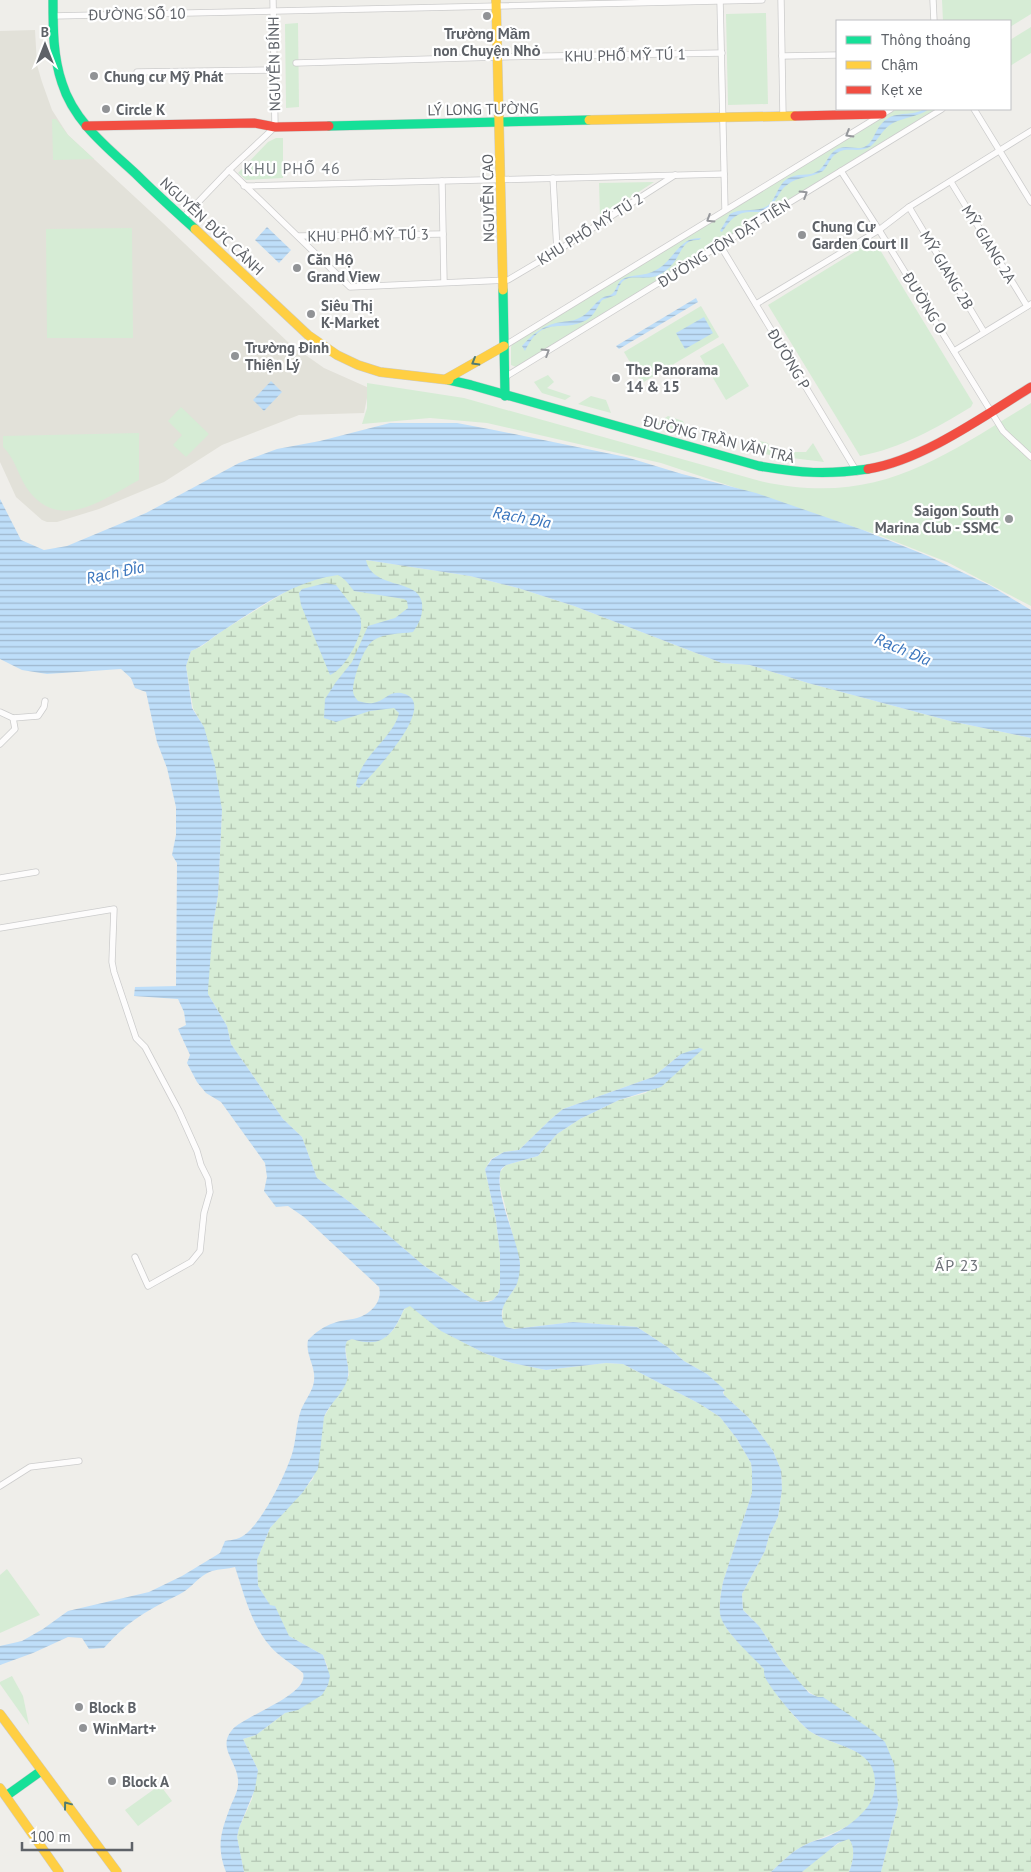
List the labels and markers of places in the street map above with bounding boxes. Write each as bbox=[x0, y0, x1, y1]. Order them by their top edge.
marker: Trường Mầm non Chuyện Nhỏ bbox=[481, 10, 493, 22]
place label: Trường Mầm non Chuyện Nhỏ bbox=[433, 24, 541, 60]
place label: Chung cư Mỹ Phát bbox=[104, 67, 224, 86]
marker: Chung cư Mỹ Phát bbox=[88, 70, 100, 82]
place label: Circle K bbox=[116, 100, 166, 119]
marker: Circle K bbox=[100, 103, 112, 115]
place label: Chung Cư Garden Court II bbox=[812, 217, 909, 253]
marker: Chung Cư Garden Court II bbox=[796, 229, 808, 241]
place label: Căn Hộ Grand View bbox=[307, 250, 380, 286]
marker: Căn Hộ Grand View bbox=[291, 262, 303, 274]
place label: Siêu Thị K-Market bbox=[321, 296, 380, 332]
marker: Siêu Thị K-Market bbox=[305, 308, 317, 320]
place label: Trường Đinh Thiện Lý bbox=[245, 338, 329, 374]
marker: Trường Đinh Thiện Lý bbox=[229, 350, 241, 362]
place label: The Panorama 14 & 15 bbox=[626, 360, 718, 396]
marker: The Panorama 14 & 15 bbox=[610, 372, 622, 384]
place label: Saigon South Marina Club - SSMC bbox=[875, 501, 1000, 537]
marker: Saigon South Marina Club - SSMC bbox=[1003, 513, 1015, 525]
place label: Block B bbox=[89, 1698, 137, 1717]
marker: Block B bbox=[73, 1701, 85, 1713]
place label: WinMart+ bbox=[93, 1719, 157, 1738]
marker: WinMart+ bbox=[77, 1722, 89, 1734]
place label: Block A bbox=[122, 1772, 170, 1791]
marker: Block A bbox=[106, 1775, 118, 1787]

